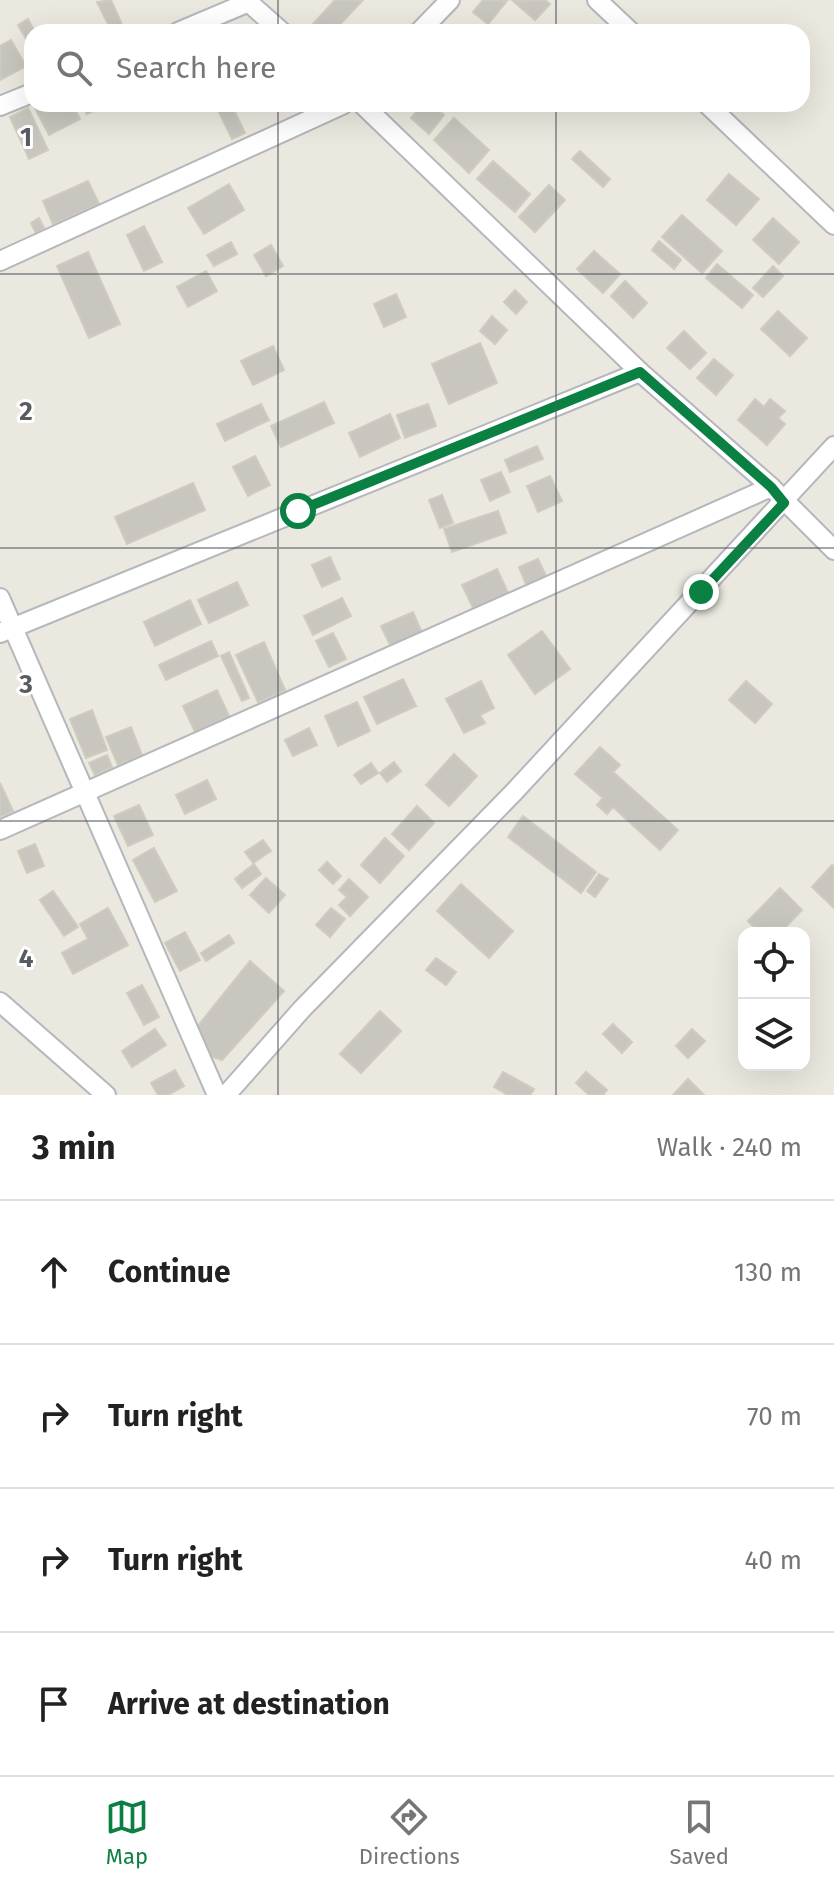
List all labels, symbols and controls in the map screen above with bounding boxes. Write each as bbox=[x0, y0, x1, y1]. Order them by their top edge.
search box bbox=[24, 24, 810, 112]
icon: search bbox=[52, 46, 96, 90]
text: Search here bbox=[116, 50, 276, 86]
text: 1 bbox=[20, 122, 32, 153]
text: 2 bbox=[19, 396, 33, 427]
route start bbox=[280, 493, 316, 529]
route end bbox=[683, 574, 719, 610]
text: 3 bbox=[18, 669, 33, 700]
map controls bbox=[738, 927, 810, 1071]
button: locate bbox=[738, 927, 810, 999]
text: 4 bbox=[19, 943, 34, 974]
button: layers bbox=[738, 999, 810, 1071]
text: 3 min bbox=[32, 1127, 116, 1168]
text: Walk · 240 m bbox=[657, 1132, 802, 1163]
icon: ahead bbox=[32, 1250, 76, 1294]
text: Continue bbox=[108, 1254, 231, 1290]
text: 130 m bbox=[734, 1257, 802, 1288]
icon: right bbox=[32, 1394, 76, 1438]
text: Turn right bbox=[108, 1398, 243, 1434]
text: 70 m bbox=[747, 1401, 802, 1432]
icon: right bbox=[32, 1538, 76, 1582]
text: Turn right bbox=[108, 1542, 243, 1578]
text: 40 m bbox=[744, 1545, 802, 1576]
icon: arrive bbox=[32, 1682, 76, 1726]
text: Arrive at destination bbox=[108, 1686, 390, 1722]
tab: Map bbox=[105, 1795, 149, 1870]
tab: Directions bbox=[359, 1795, 460, 1870]
tab: Saved bbox=[670, 1795, 729, 1870]

